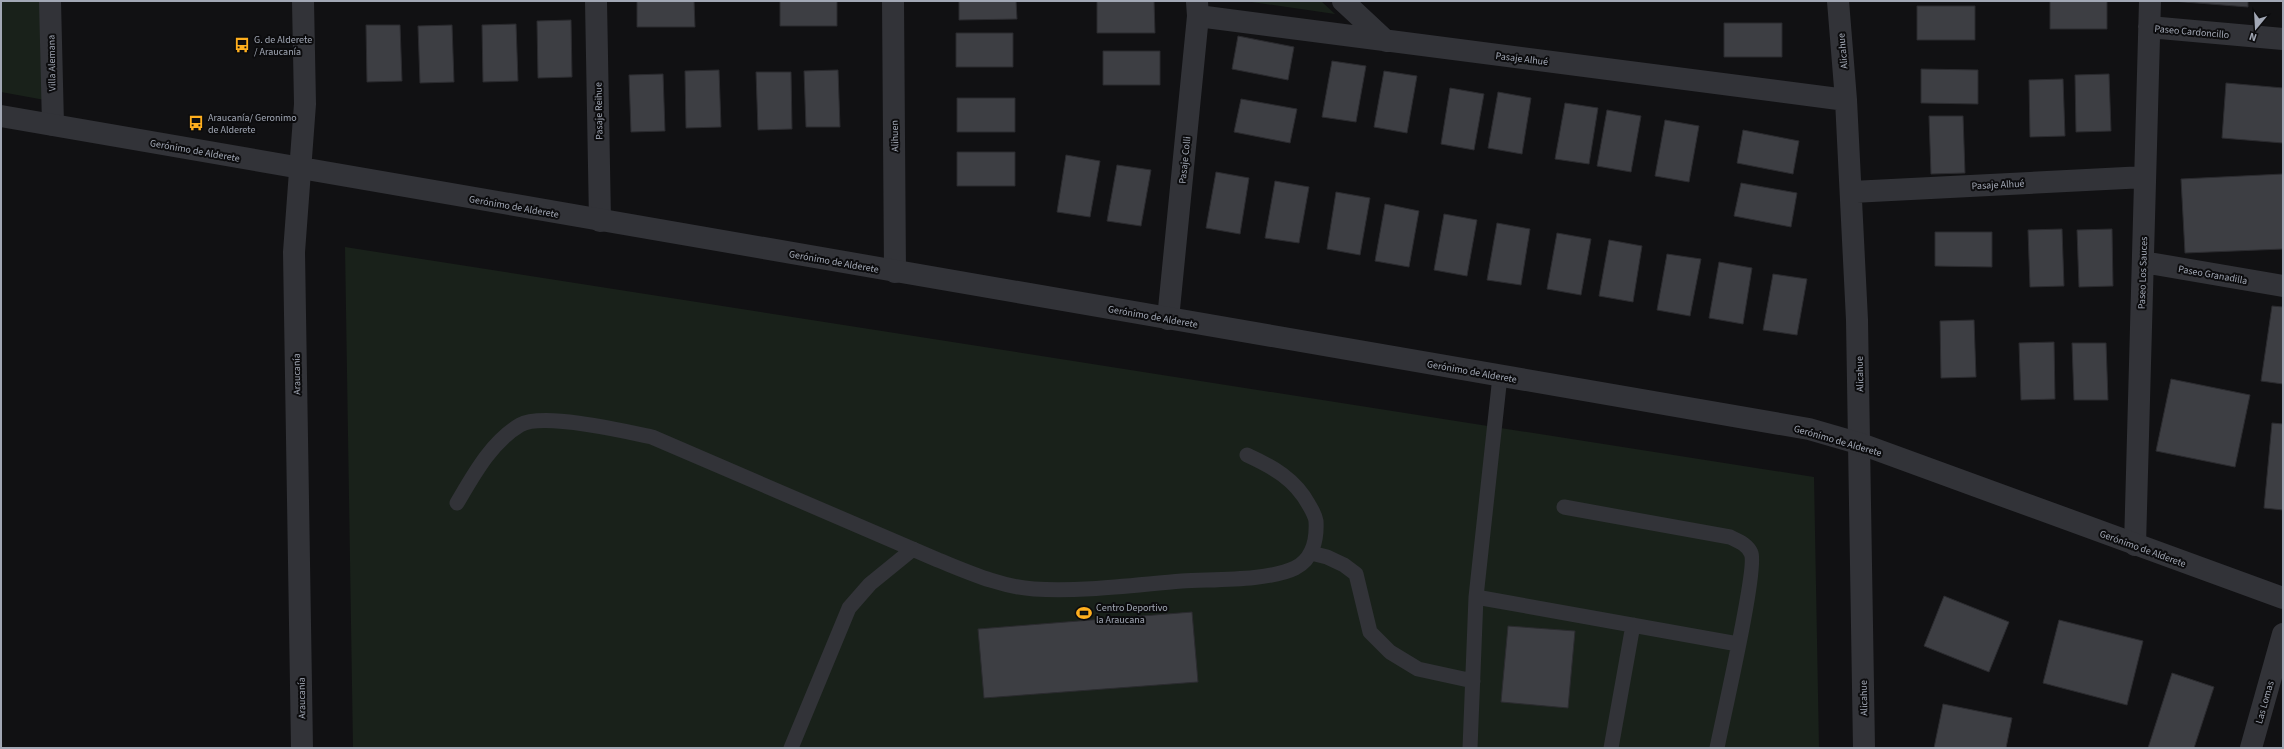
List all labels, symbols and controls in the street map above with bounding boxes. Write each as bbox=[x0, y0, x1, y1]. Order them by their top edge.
north arrow bbox=[2236, 8, 2276, 48]
street label: Paseo Cardoncillo bbox=[2154, 22, 2230, 42]
text: N bbox=[2247, 29, 2259, 45]
street label: Alicahue bbox=[1834, 32, 1852, 69]
place label: G. de Alderete / Araucanía bbox=[254, 33, 312, 59]
street label: Villa Alemana bbox=[45, 35, 59, 91]
bus stop icon: G. de Alderete / Araucanía bbox=[233, 36, 251, 54]
street label: Pasaje Alhué bbox=[1495, 49, 1549, 69]
street label: Pasaje Reihue bbox=[591, 82, 607, 140]
place label: Araucanía/ Geronimo de Alderete bbox=[208, 111, 297, 137]
bus stop icon: Araucanía/ Geronimo de Alderete bbox=[187, 114, 205, 132]
street label: Alihuen bbox=[888, 120, 902, 152]
street label: Gerónimo de Alderete bbox=[149, 136, 241, 166]
street label: Pasaje Colli bbox=[1176, 136, 1194, 185]
street label: Pasaje Alhué bbox=[1971, 177, 2025, 193]
street label: Gerónimo de Alderete bbox=[468, 192, 560, 222]
street label: Paseo Los Sauces bbox=[2135, 237, 2151, 310]
street label: Gerónimo de Alderete bbox=[788, 247, 880, 277]
street label: Paseo Granadilla bbox=[2177, 262, 2248, 288]
street label: Gerónimo de Alderete bbox=[1107, 302, 1199, 332]
street label: Araucanía bbox=[290, 353, 304, 395]
street label: Alicahue bbox=[1853, 356, 1867, 392]
street label: Gerónimo de Alderete bbox=[1426, 357, 1518, 387]
street label: Gerónimo de Alderete bbox=[1792, 422, 1883, 460]
street label: Gerónimo de Alderete bbox=[2098, 527, 2188, 571]
place label: Centro Deportivo la Araucana bbox=[1096, 601, 1168, 627]
sports icon: Centro Deportivo la Araucana bbox=[1075, 604, 1093, 622]
street label: Araucanía bbox=[295, 677, 309, 719]
street label: Las Lomas bbox=[2252, 679, 2278, 725]
street label: Alicahue bbox=[1857, 680, 1871, 716]

